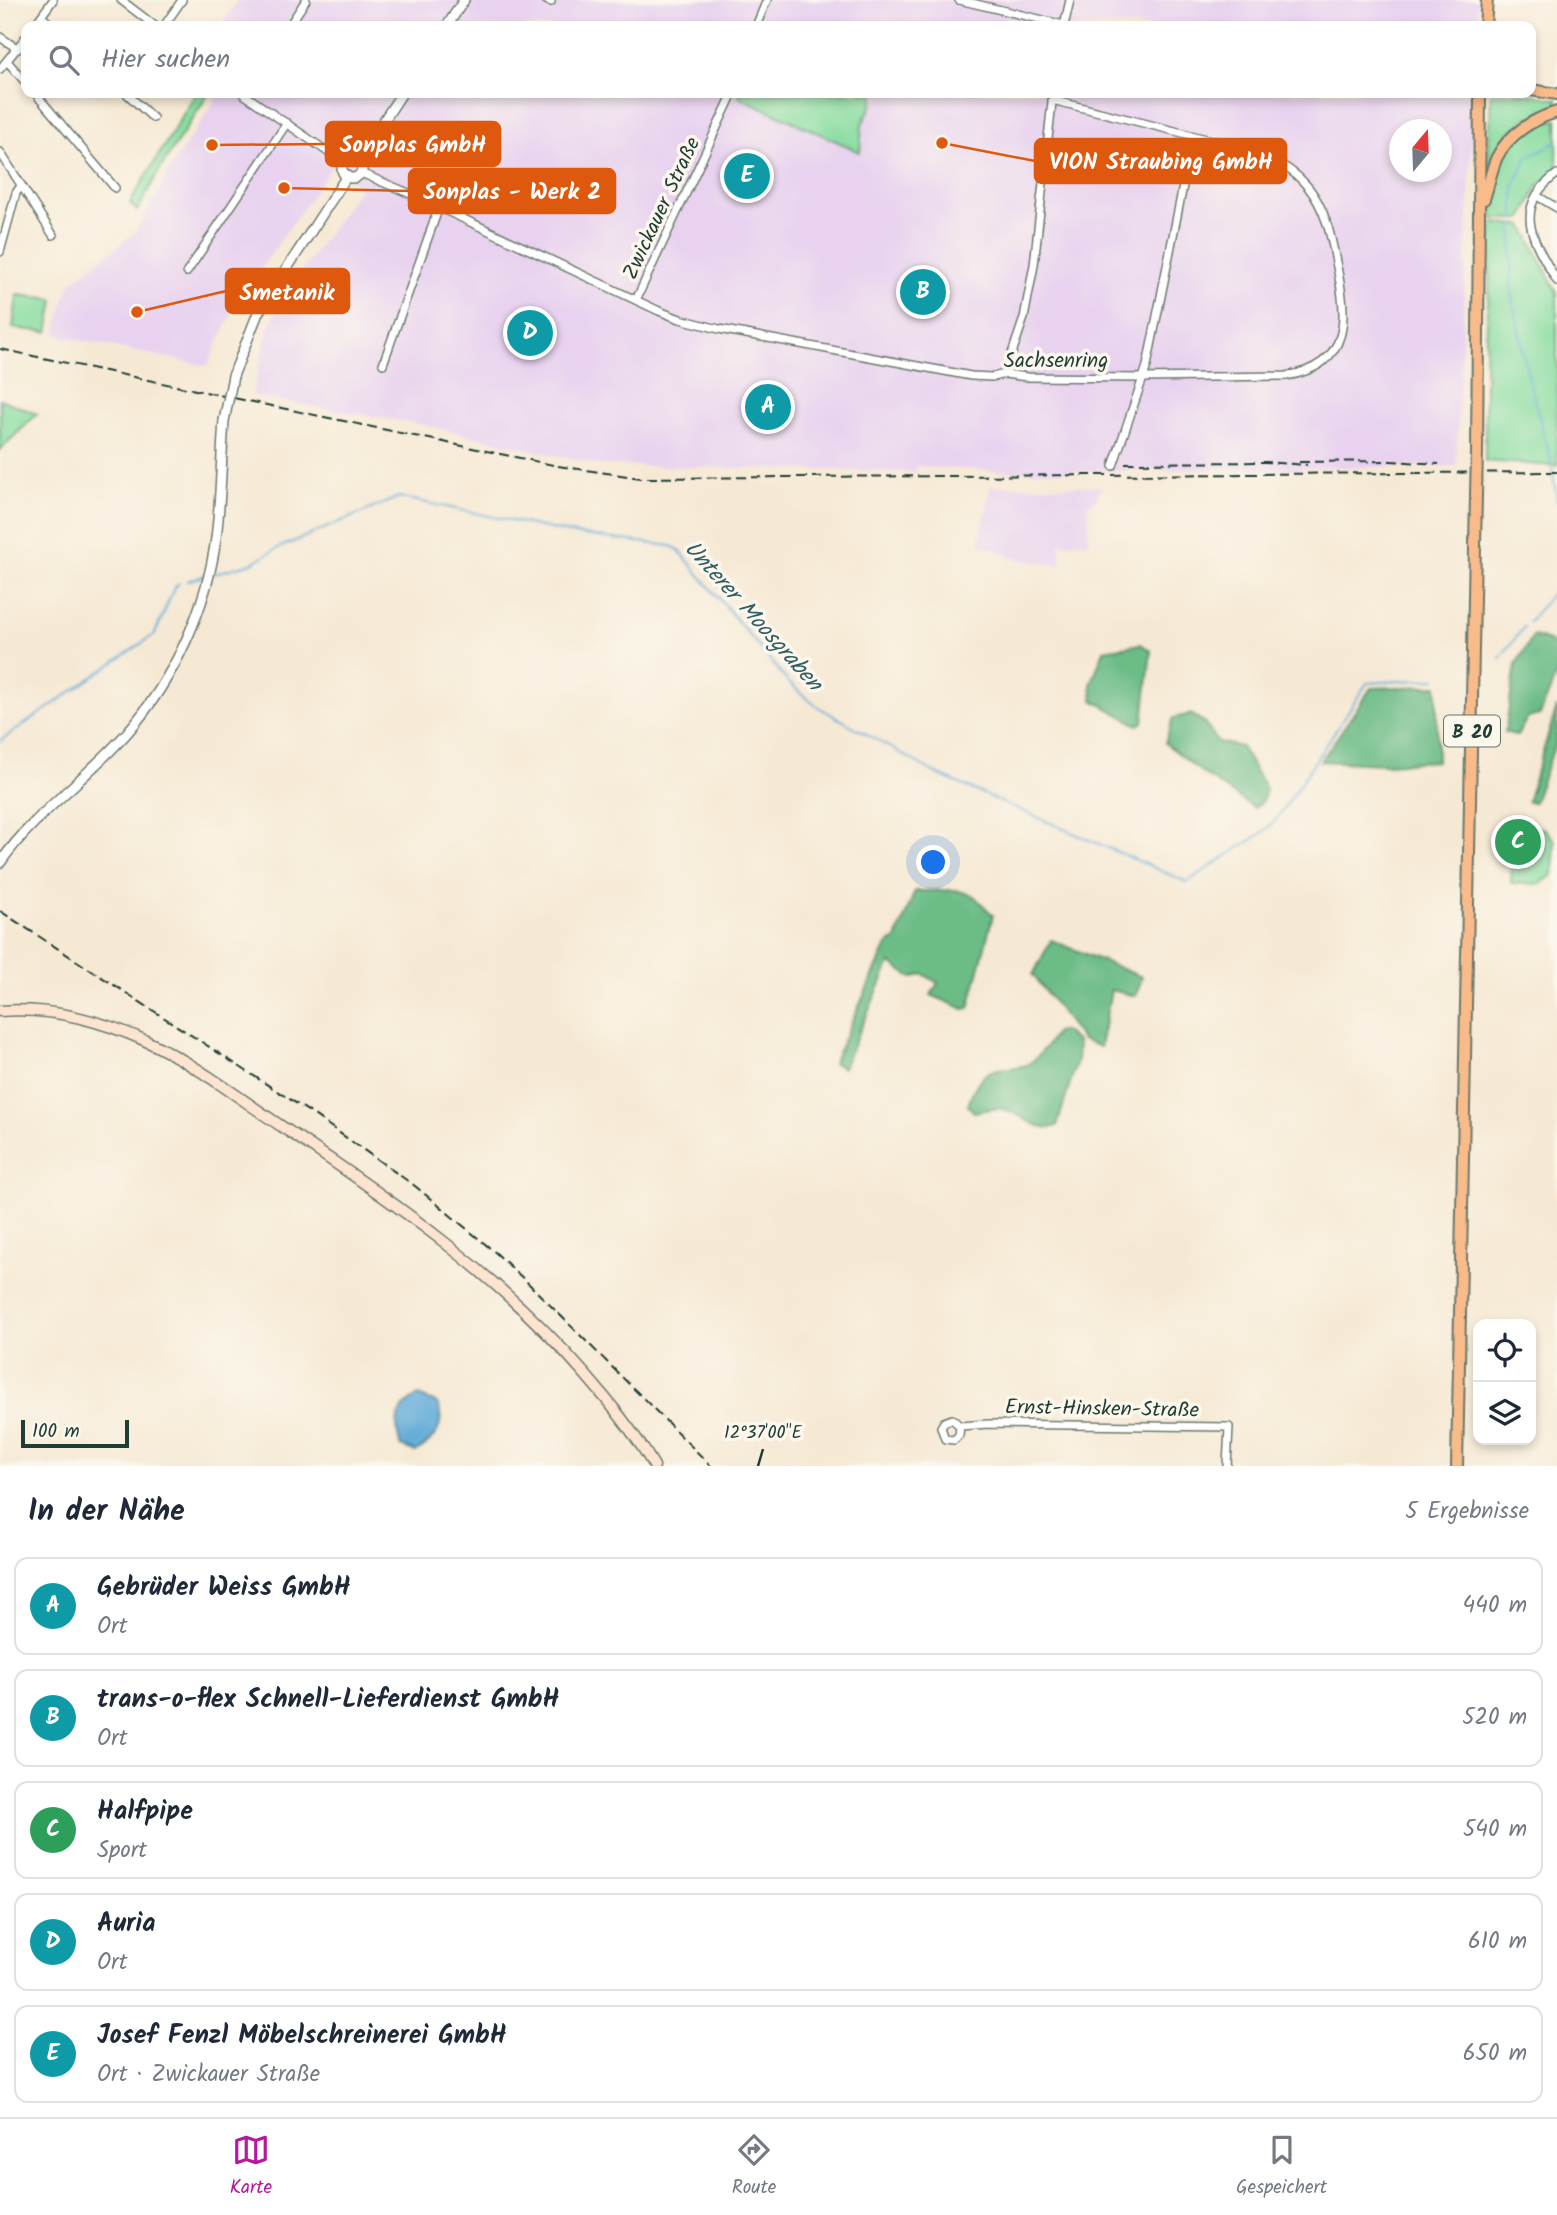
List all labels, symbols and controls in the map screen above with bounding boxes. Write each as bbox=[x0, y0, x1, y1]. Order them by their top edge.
search box bbox=[21, 21, 1536, 98]
text: Hier suchen bbox=[101, 39, 230, 81]
icon: search bbox=[45, 41, 83, 79]
north arrow bbox=[1389, 119, 1452, 182]
callout: Sonplas GmbH bbox=[326, 122, 500, 166]
text: Sonplas GmbH bbox=[340, 128, 486, 164]
street label: Zwickauer Straße bbox=[615, 131, 710, 285]
callout: VION Straubing GmbH bbox=[1035, 139, 1286, 183]
text: VION Straubing GmbH bbox=[1049, 145, 1273, 181]
pin: E bbox=[724, 150, 770, 202]
callout: Sonplas - Werk 2 bbox=[409, 169, 615, 213]
text: Sonplas - Werk 2 bbox=[423, 175, 601, 211]
pin: B bbox=[900, 266, 946, 318]
callout: Smetanik bbox=[226, 269, 349, 313]
text: Smetanik bbox=[240, 276, 335, 312]
pin: D bbox=[507, 307, 553, 359]
street label: Sachsenring bbox=[1004, 345, 1108, 378]
pin: A bbox=[745, 381, 791, 433]
water label: Unterer Moosgraben bbox=[675, 533, 832, 701]
road number: B 20 bbox=[1444, 716, 1500, 746]
pin: C bbox=[1495, 816, 1541, 868]
your location bbox=[916, 845, 950, 879]
map controls bbox=[1473, 1319, 1536, 1445]
button: locate bbox=[1473, 1319, 1536, 1382]
button: layers bbox=[1473, 1382, 1536, 1445]
street label: Ernst-Hinsken-Straße bbox=[1005, 1391, 1200, 1428]
scale bar bbox=[21, 1417, 130, 1449]
text: 100 m bbox=[32, 1417, 80, 1447]
text: 12°37'00"E bbox=[724, 1419, 802, 1448]
text: In der Nähe bbox=[28, 1488, 185, 1536]
text: 5 Ergebnisse bbox=[1405, 1494, 1529, 1530]
text: Gebrüder Weiss GmbH bbox=[97, 1567, 351, 1609]
text: A bbox=[46, 1588, 60, 1624]
text: 440 m bbox=[1463, 1588, 1527, 1624]
text: Ort bbox=[97, 1609, 128, 1645]
text: trans-o-flex Schnell-Lieferdienst GmbH bbox=[97, 1679, 560, 1721]
text: B bbox=[46, 1700, 60, 1736]
text: 520 m bbox=[1462, 1700, 1527, 1736]
text: Ort bbox=[97, 1721, 128, 1757]
text: Halfpipe bbox=[97, 1791, 193, 1833]
text: C bbox=[46, 1812, 60, 1848]
text: 540 m bbox=[1463, 1812, 1527, 1848]
text: Sport bbox=[97, 1833, 147, 1869]
text: Auria bbox=[97, 1903, 155, 1945]
text: D bbox=[45, 1924, 61, 1960]
text: 610 m bbox=[1468, 1924, 1527, 1960]
text: Ort bbox=[97, 1945, 128, 1981]
text: Josef Fenzl Möbelschreinerei GmbH bbox=[97, 2015, 507, 2057]
text: E bbox=[47, 2036, 59, 2072]
text: 650 m bbox=[1463, 2036, 1527, 2072]
text: Ort · Zwickauer Straße bbox=[97, 2057, 320, 2093]
tab: Karte bbox=[230, 2131, 272, 2203]
tab: Route bbox=[732, 2131, 776, 2203]
tab: Gespeichert bbox=[1236, 2131, 1327, 2203]

